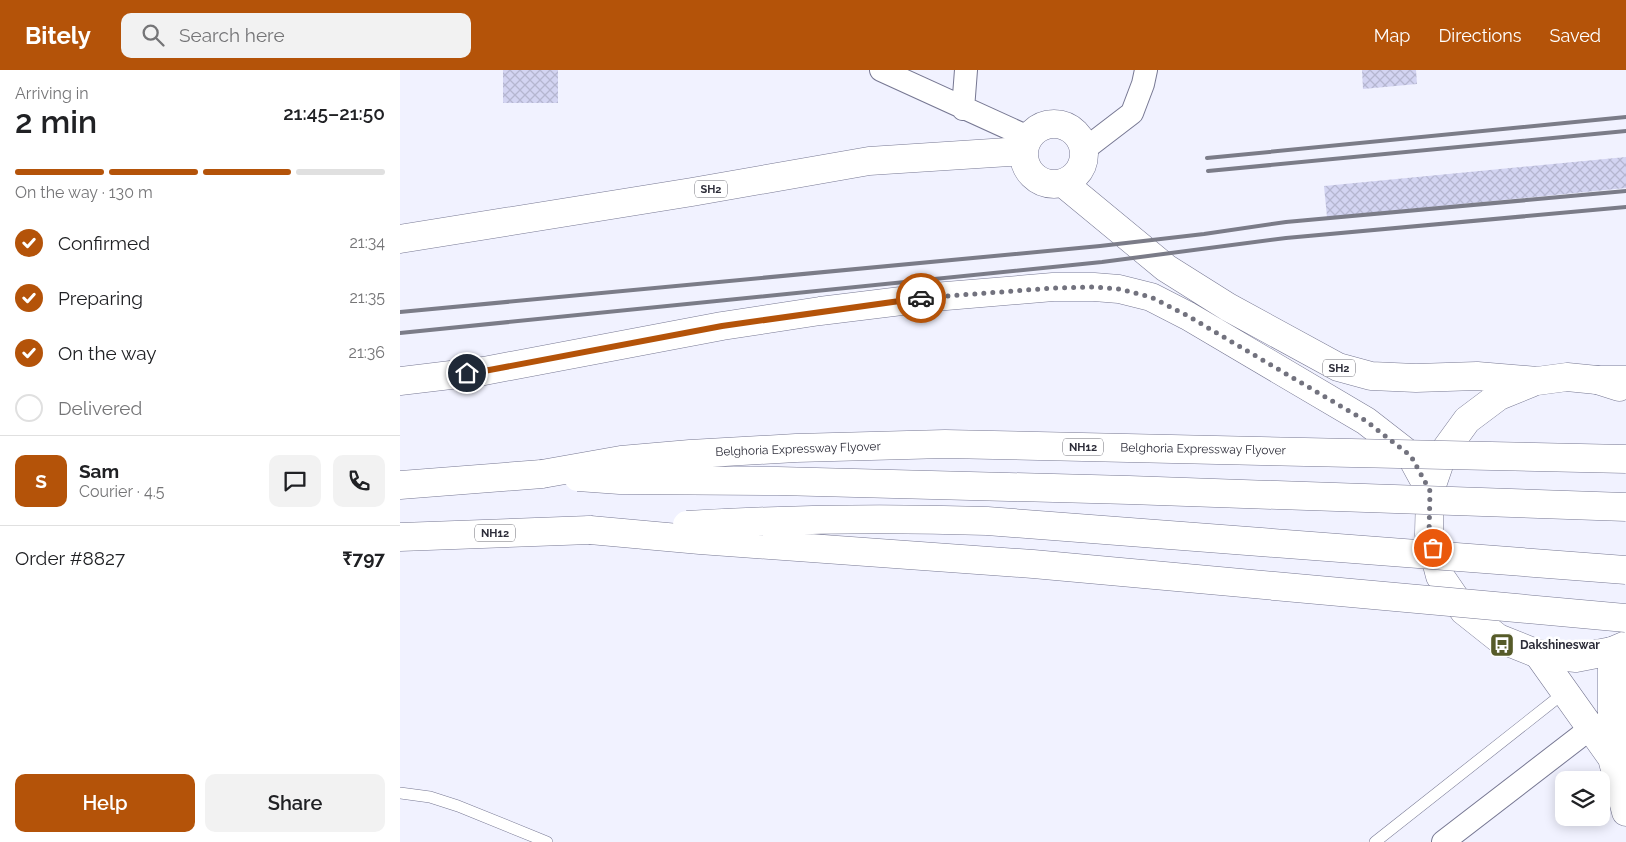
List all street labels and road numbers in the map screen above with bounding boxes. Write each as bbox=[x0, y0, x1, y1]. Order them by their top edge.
road number: SH2 bbox=[695, 180, 727, 198]
road number: SH2 bbox=[1323, 360, 1355, 376]
road number: NH12 bbox=[1063, 438, 1103, 456]
street label: Belghoria Expressway Flyover bbox=[715, 439, 882, 459]
street label: Belghoria Expressway Flyover bbox=[1120, 441, 1287, 457]
road number: NH12 bbox=[475, 524, 515, 542]

